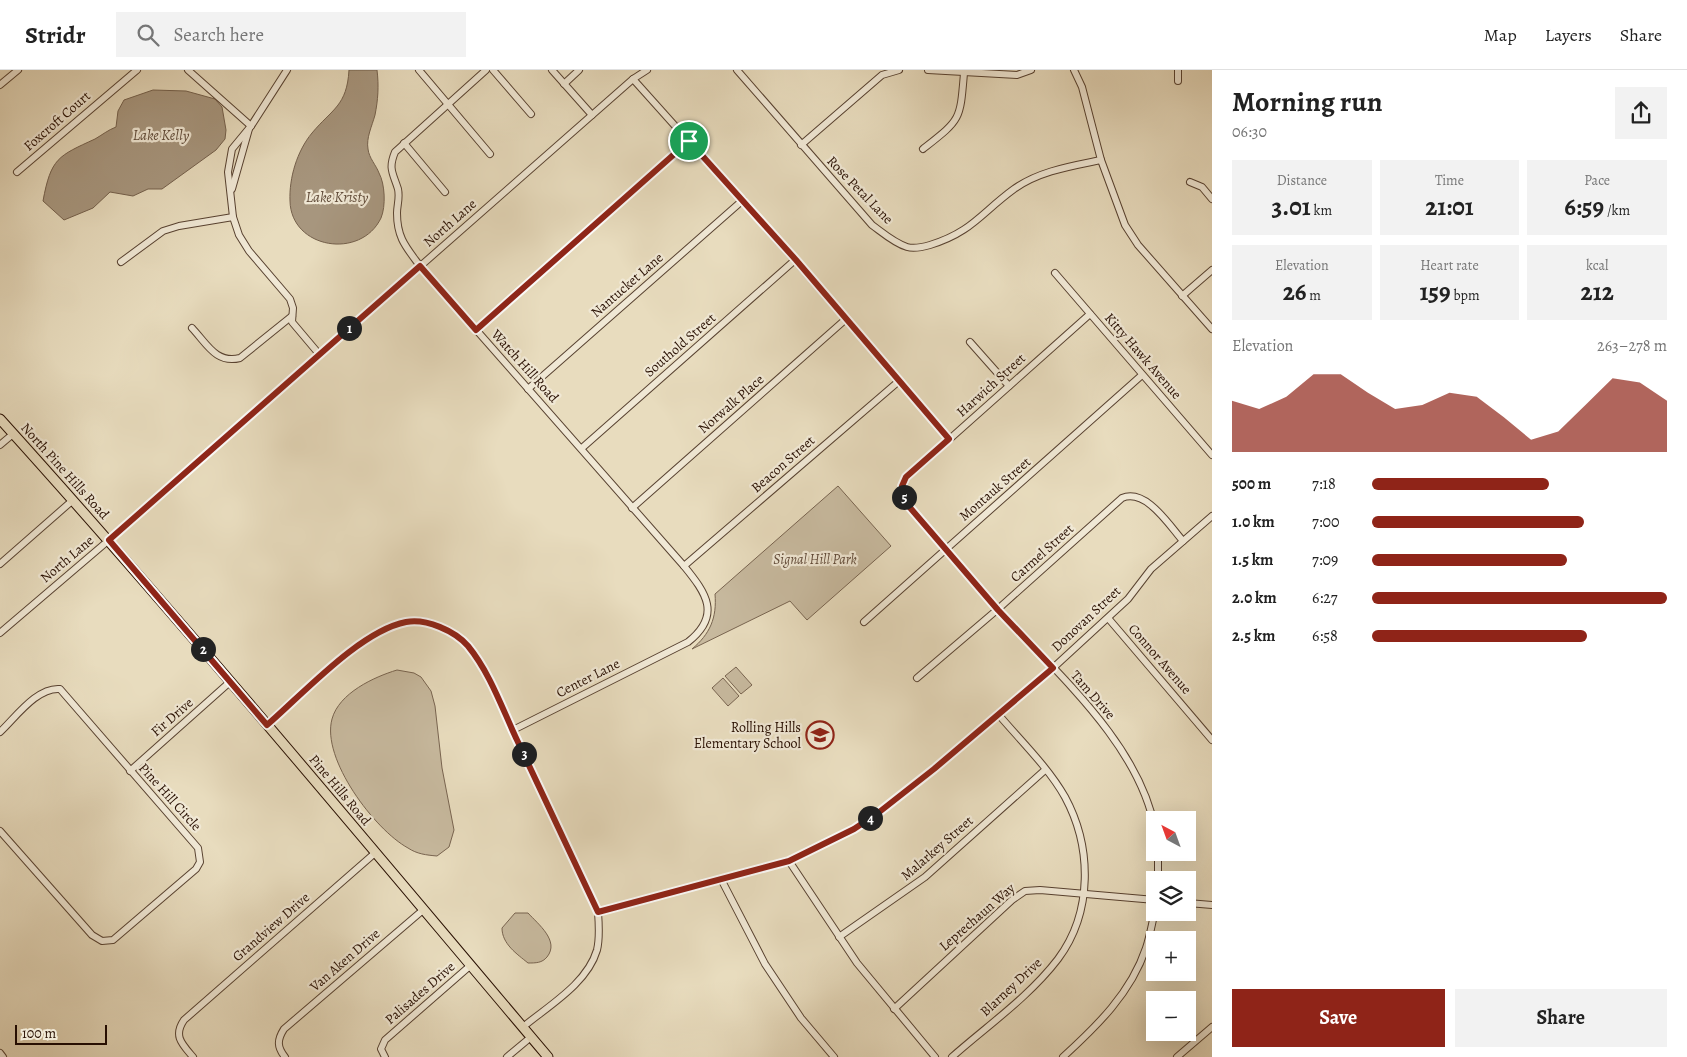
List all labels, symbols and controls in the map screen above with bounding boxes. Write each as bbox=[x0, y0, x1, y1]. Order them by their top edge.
search box bbox=[116, 12, 466, 57]
text: Stridr bbox=[25, 19, 86, 51]
icon: search bbox=[134, 21, 162, 49]
text: Search here bbox=[174, 22, 264, 48]
text: Map bbox=[1484, 23, 1517, 47]
text: Layers bbox=[1545, 23, 1592, 47]
text: Share bbox=[1620, 23, 1662, 47]
text: Morning run bbox=[1232, 83, 1382, 121]
street label: Foxcroft Court bbox=[20, 86, 95, 155]
button: share bbox=[1615, 87, 1667, 139]
pin bbox=[668, 120, 710, 162]
text: 06:30 bbox=[1232, 121, 1267, 143]
water label: Lake Kelly bbox=[133, 125, 190, 145]
icon: arrive bbox=[675, 127, 703, 155]
street label: Rose Petal Lane bbox=[823, 152, 897, 228]
text: Distance bbox=[1277, 171, 1327, 190]
text: Time bbox=[1435, 171, 1464, 190]
text: Pace bbox=[1584, 171, 1610, 190]
water label: Lake Kristy bbox=[306, 187, 369, 207]
text: 3.01 bbox=[1272, 190, 1311, 224]
text: 21:01 bbox=[1425, 190, 1474, 224]
text: 6:59 bbox=[1564, 190, 1604, 224]
street label: North Lane bbox=[419, 195, 481, 251]
text: km bbox=[1311, 201, 1332, 220]
text: /km bbox=[1604, 201, 1630, 220]
street label: Nantucket Lane bbox=[587, 248, 667, 322]
text: Elevation bbox=[1275, 256, 1329, 275]
text: Heart rate bbox=[1420, 256, 1479, 275]
text: kcal bbox=[1586, 256, 1608, 275]
text: 26 bbox=[1283, 275, 1307, 309]
text: 159 bbox=[1419, 275, 1451, 309]
text: 212 bbox=[1581, 275, 1614, 309]
text: m bbox=[1307, 286, 1321, 305]
text: bpm bbox=[1451, 286, 1480, 305]
street label: Southold Street bbox=[640, 308, 720, 381]
street label: Kitty Hawk Avenue bbox=[1100, 309, 1186, 403]
pin: 1 bbox=[336, 316, 362, 340]
text: 1 bbox=[347, 319, 352, 338]
street label: Watch Hill Road bbox=[486, 325, 563, 407]
text: Elevation bbox=[1232, 335, 1293, 357]
text: 263–278 m bbox=[1597, 335, 1667, 357]
street label: Harwich Street bbox=[952, 349, 1030, 421]
street label: Norwalk Place bbox=[694, 370, 768, 438]
street label: North Pine Hills Road bbox=[16, 419, 114, 524]
street label: Beacon Street bbox=[747, 431, 819, 497]
street label: Montauk Street bbox=[955, 452, 1035, 525]
text: 500 m bbox=[1232, 473, 1271, 495]
text: 7:18 bbox=[1312, 473, 1336, 495]
pin: 5 bbox=[892, 484, 916, 510]
text: 5 bbox=[902, 488, 907, 507]
text: 1.0 km bbox=[1232, 511, 1275, 533]
text: 7:00 bbox=[1312, 511, 1340, 533]
street label: Carmel Street bbox=[1006, 519, 1078, 587]
street label: North Lane bbox=[36, 531, 98, 587]
text: 1.5 km bbox=[1232, 549, 1273, 571]
text: 7:09 bbox=[1312, 549, 1338, 571]
park label: Signal Hill Park bbox=[773, 550, 857, 569]
street label: Donovan Street bbox=[1047, 582, 1125, 656]
text: 2.0 km bbox=[1232, 587, 1277, 609]
text: 6:27 bbox=[1312, 587, 1338, 609]
street label: Connor Avenue bbox=[1124, 620, 1196, 698]
text: 2.5 km bbox=[1232, 625, 1275, 647]
text: 6:58 bbox=[1312, 625, 1338, 647]
pin: 2 bbox=[190, 636, 216, 662]
text: 2 bbox=[200, 640, 207, 659]
street label: Center Lane bbox=[553, 654, 623, 702]
street label: Tam Drive bbox=[1066, 666, 1120, 724]
street label: Fir Drive bbox=[147, 693, 197, 741]
place label: Rolling Hills Elementary School bbox=[694, 718, 802, 753]
school or university icon: Rolling Hills Elementary School bbox=[805, 720, 835, 750]
pin: 3 bbox=[512, 742, 536, 766]
text: 3 bbox=[521, 745, 528, 764]
street label: Pine Hills Road bbox=[305, 751, 376, 830]
street label: Pine Hill Circle bbox=[134, 759, 206, 835]
pin: 4 bbox=[858, 806, 882, 830]
text: 4 bbox=[867, 809, 874, 828]
street label: Malarkey Street bbox=[897, 811, 977, 885]
north arrow bbox=[1146, 811, 1196, 861]
map controls bbox=[1146, 811, 1196, 1041]
button: layers bbox=[1146, 871, 1196, 921]
street label: Leprechaun Way bbox=[935, 878, 1020, 955]
street label: Grandview Drive bbox=[228, 888, 314, 966]
street label: Van Aken Drive bbox=[305, 924, 384, 996]
button: + bbox=[1146, 931, 1196, 981]
street label: Blarney Drive bbox=[976, 953, 1046, 1021]
street label: Palisades Drive bbox=[381, 957, 459, 1029]
button: Save bbox=[1232, 989, 1445, 1047]
button: Share bbox=[1455, 989, 1667, 1047]
button: − bbox=[1146, 991, 1196, 1041]
scale bar bbox=[15, 1022, 108, 1045]
text: 100 m bbox=[22, 1024, 56, 1043]

